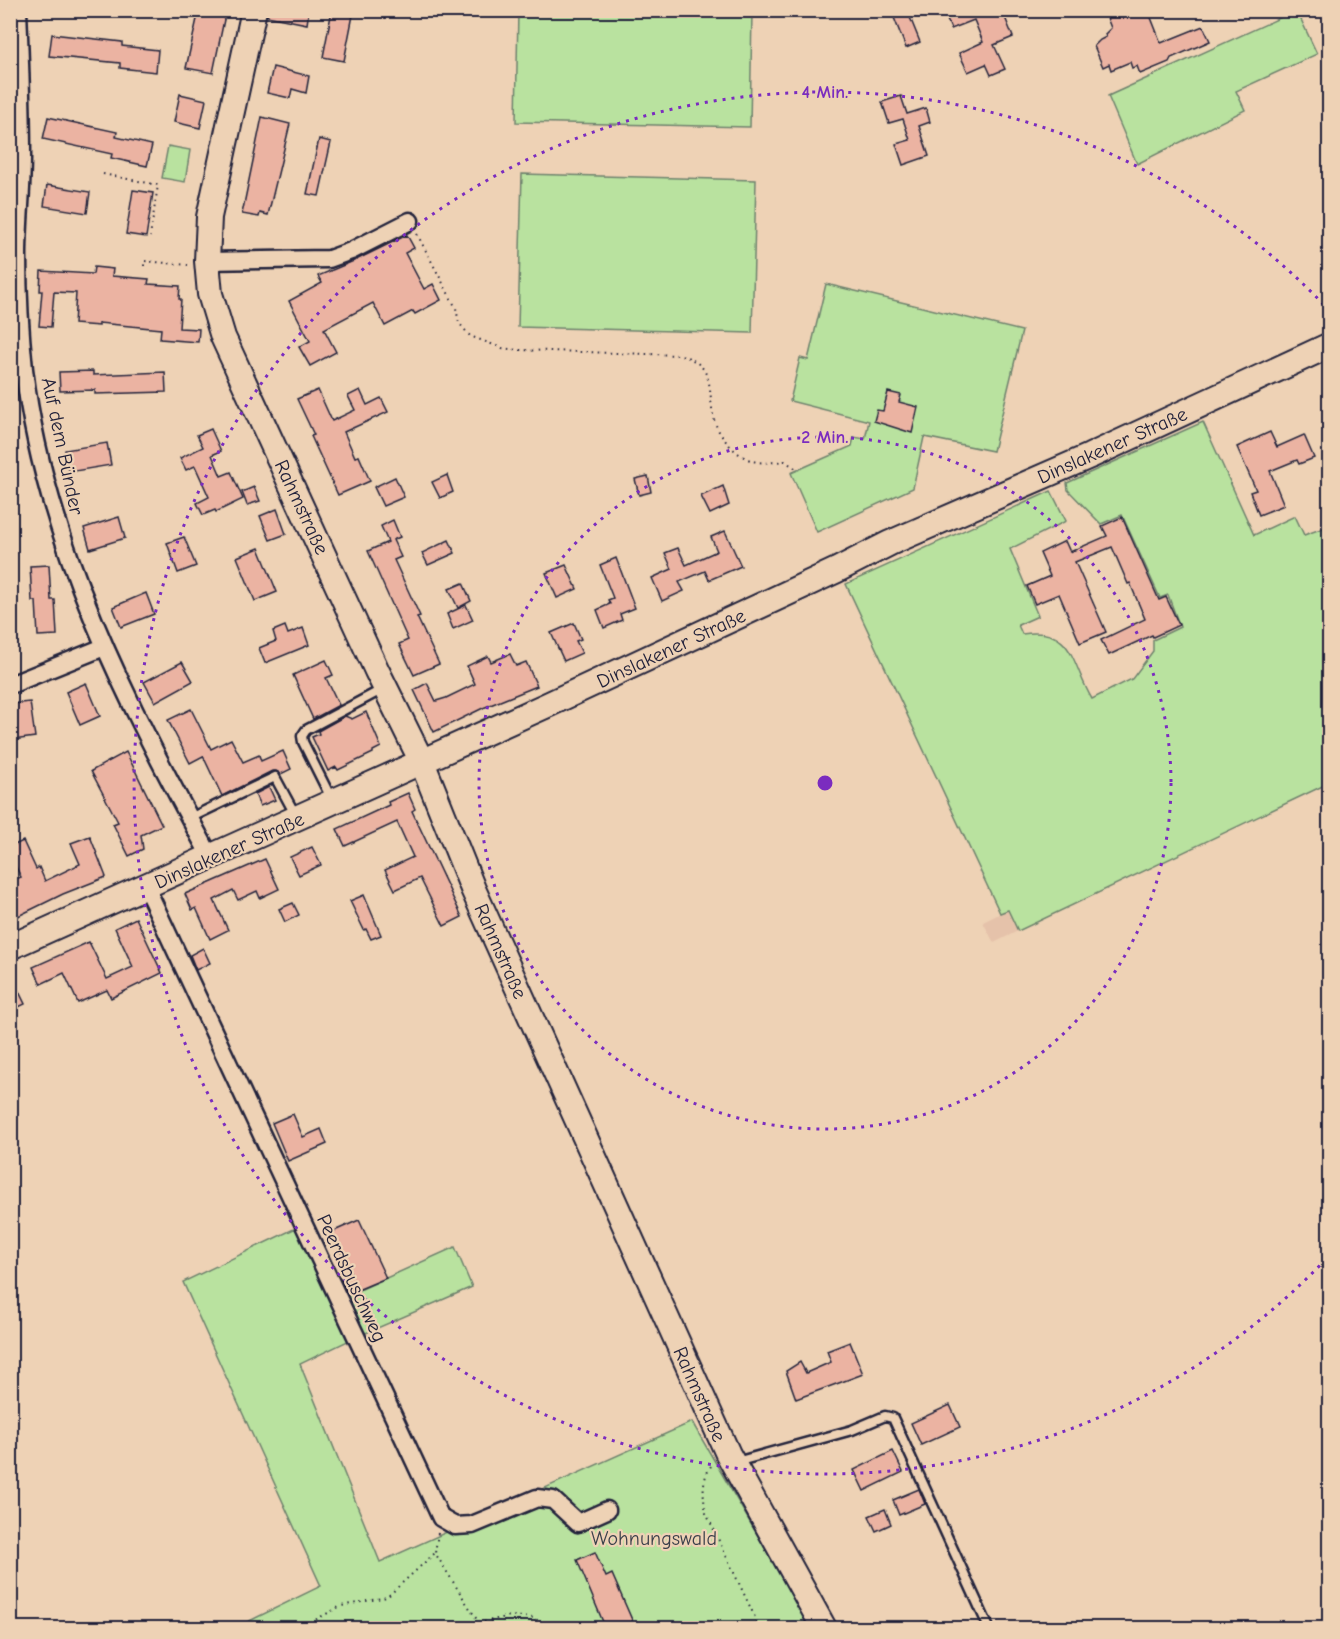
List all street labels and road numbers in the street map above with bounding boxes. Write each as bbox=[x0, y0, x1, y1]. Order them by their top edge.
street label: Auf dem Bünder bbox=[37, 375, 88, 517]
street label: Dinslakener Straße bbox=[1034, 402, 1191, 489]
street label: Rahmstraße bbox=[270, 456, 333, 558]
street label: Dinslakener Straße bbox=[593, 604, 749, 693]
street label: Dinslakener Straße bbox=[151, 807, 308, 894]
street label: Rahmstraße bbox=[469, 900, 532, 1002]
street label: Peerdsbuschweg bbox=[312, 1211, 391, 1346]
street label: Rahmstraße bbox=[668, 1343, 731, 1445]

